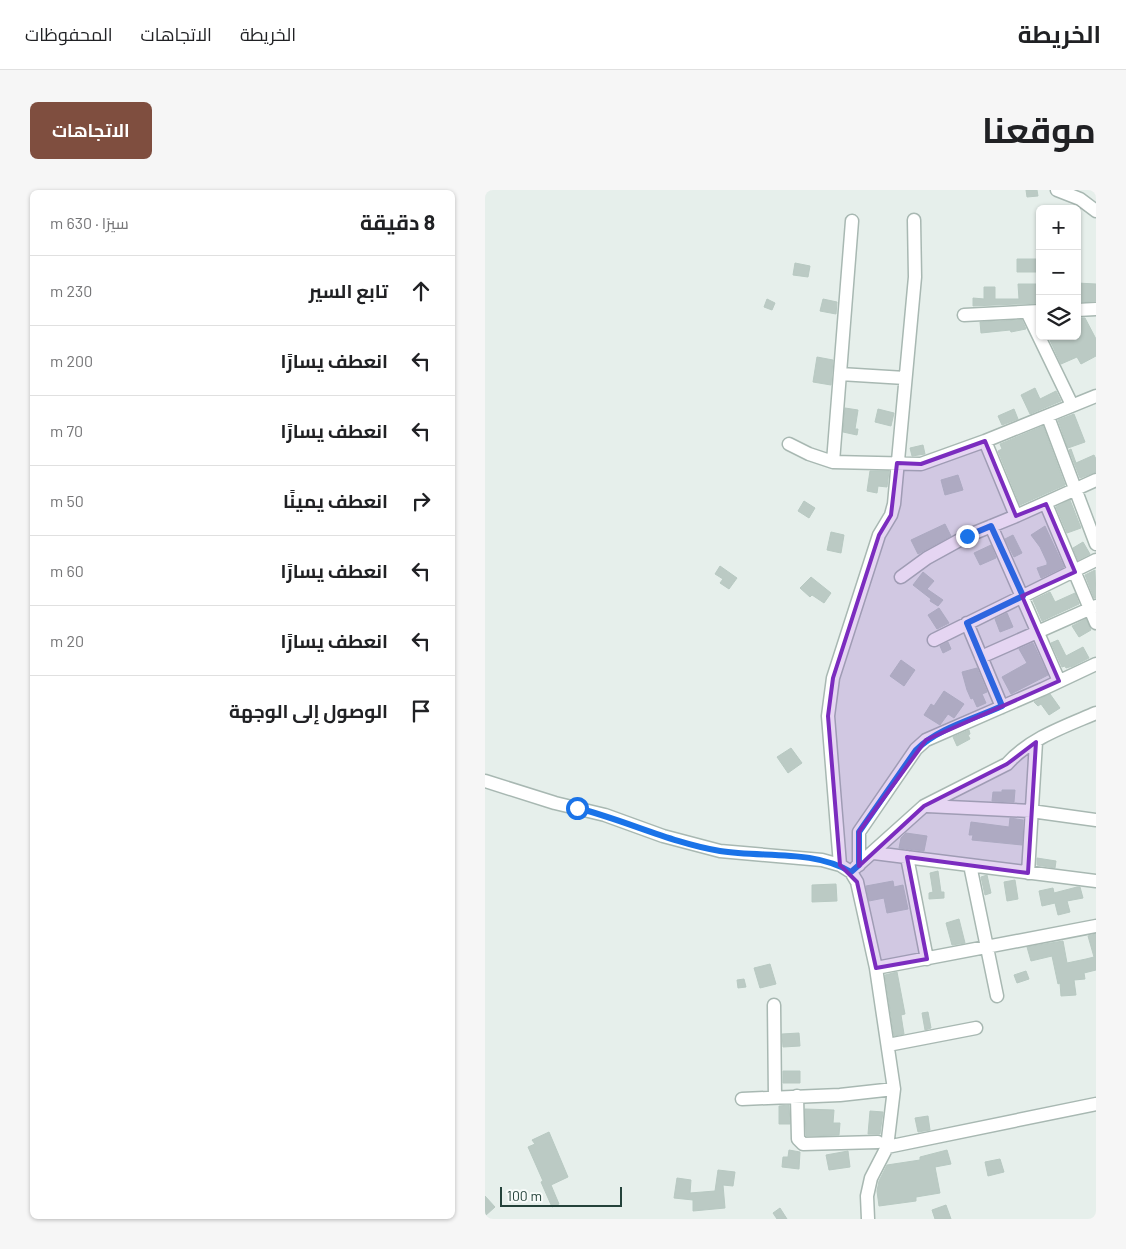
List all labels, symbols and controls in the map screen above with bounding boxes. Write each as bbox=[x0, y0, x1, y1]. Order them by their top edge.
text: الخريطة bbox=[1018, 19, 1101, 48]
text: المحفوظات bbox=[25, 23, 113, 45]
text: الاتجاهات bbox=[141, 23, 212, 45]
text: الخريطة bbox=[240, 23, 296, 45]
button: الاتجاهات bbox=[30, 102, 152, 159]
text: موقعنا bbox=[982, 108, 1096, 150]
map controls bbox=[1036, 205, 1081, 340]
button: + bbox=[1036, 205, 1081, 250]
text: 8 دقيقة bbox=[360, 209, 435, 234]
text: سيرًا · 630 m bbox=[50, 213, 129, 232]
button: − bbox=[1036, 250, 1081, 295]
icon: ahead bbox=[407, 277, 435, 305]
text: تابع السير bbox=[309, 279, 388, 302]
text: 230 m bbox=[50, 281, 92, 300]
button: layers bbox=[1036, 295, 1081, 340]
icon: left bbox=[407, 347, 435, 375]
text: انعطف يسارًا bbox=[281, 349, 388, 372]
text: 200 m bbox=[50, 351, 93, 370]
icon: left bbox=[407, 417, 435, 445]
text: انعطف يسارًا bbox=[281, 419, 388, 442]
text: 70 m bbox=[50, 421, 83, 440]
icon: right bbox=[407, 487, 435, 515]
text: انعطف يمينًا bbox=[283, 489, 388, 512]
text: 50 m bbox=[50, 491, 84, 510]
route end bbox=[956, 525, 979, 548]
icon: left bbox=[407, 557, 435, 585]
text: انعطف يسارًا bbox=[281, 559, 388, 582]
text: 60 m bbox=[50, 561, 84, 580]
icon: left bbox=[407, 627, 435, 655]
text: انعطف يسارًا bbox=[281, 629, 388, 652]
text: 20 m bbox=[50, 631, 84, 650]
icon: arrive bbox=[407, 697, 435, 725]
text: الوصول إلى الوجهة bbox=[229, 699, 388, 722]
route start bbox=[566, 797, 589, 820]
scale bar bbox=[500, 1184, 623, 1207]
text: 100 m bbox=[507, 1187, 542, 1204]

